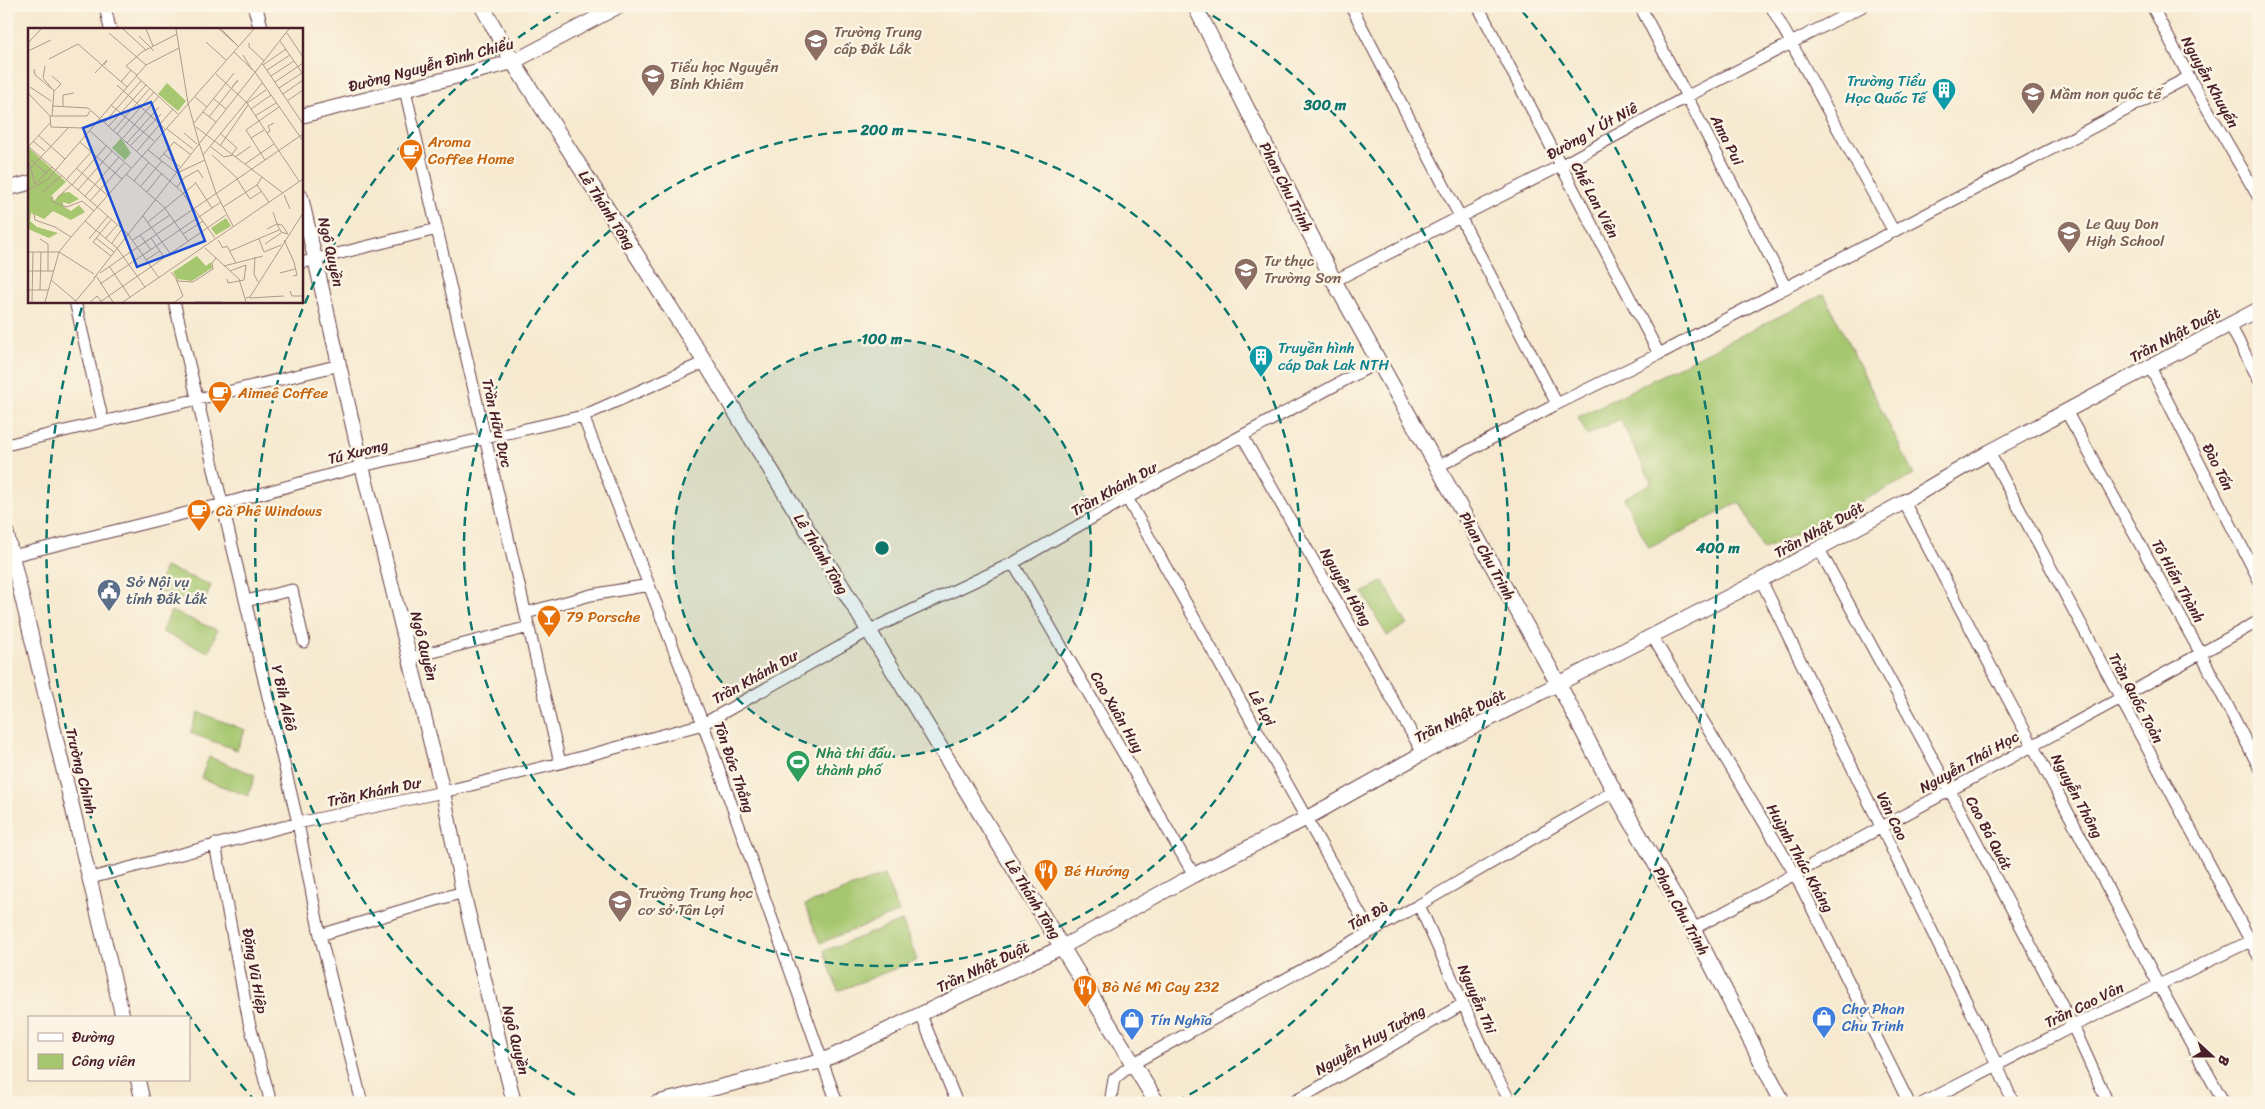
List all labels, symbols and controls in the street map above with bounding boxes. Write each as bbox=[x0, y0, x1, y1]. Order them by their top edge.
place label: Trường Trung cấp Đắk Lắk bbox=[834, 19, 923, 62]
inset map bbox=[28, 28, 302, 302]
school or university icon: Trường Trung cấp Đắk Lắk bbox=[803, 28, 829, 62]
street label: Đường Nguyễn Đình Chiểu bbox=[345, 30, 517, 100]
street label: Nguyễn Khuyến bbox=[2174, 31, 2246, 133]
place label: Tiểu học Nguyễn Bỉnh Khiêm bbox=[670, 54, 779, 97]
school or university icon: Tiểu học Nguyễn Bỉnh Khiêm bbox=[640, 63, 666, 97]
place label: Trường Tiểu Học Quốc Tế bbox=[1845, 68, 1928, 111]
building icon: Trường Tiểu Học Quốc Tế bbox=[1931, 77, 1957, 111]
school or university icon: Mầm non quốc tế bbox=[2020, 81, 2046, 115]
place label: Mầm non quốc tế bbox=[2050, 81, 2164, 107]
text: 300 m bbox=[1303, 92, 1347, 118]
street label: Đường Y Út Niê bbox=[1541, 95, 1643, 167]
street label: Ama Pui bbox=[1703, 109, 1751, 171]
text: 200 m bbox=[859, 117, 904, 143]
place label: Aroma Coffee Home bbox=[427, 129, 515, 172]
street label: Phan Chu Trinh bbox=[1252, 137, 1320, 237]
cafe icon: Aroma Coffee Home bbox=[398, 138, 424, 172]
street label: Chế Lan Viên bbox=[1564, 157, 1626, 243]
street label: Lê Thánh Tông bbox=[571, 165, 643, 256]
place label: Le Quy Don High School bbox=[2086, 211, 2165, 254]
street label: Ngô Quyền bbox=[310, 215, 352, 289]
school or university icon: Le Quy Don High School bbox=[2056, 220, 2082, 254]
place label: Tư thục Trường Sơn bbox=[1264, 248, 1341, 291]
school or university icon: Tư thục Trường Sơn bbox=[1233, 257, 1259, 291]
street label: Trần Nhật Duật bbox=[2125, 300, 2226, 370]
text: 100 m bbox=[862, 326, 903, 352]
place label: Truyền hình cáp Dak Lak NTH bbox=[1278, 335, 1389, 378]
building icon: Truyền hình cáp Dak Lak NTH bbox=[1248, 344, 1274, 378]
street label: Trần Hữu Dực bbox=[474, 376, 520, 470]
cafe icon: Aimeê Coffee bbox=[207, 380, 233, 414]
place label: Aimeê Coffee bbox=[237, 380, 329, 406]
street label: Tú Xương bbox=[325, 432, 391, 472]
street label: Đào Tấn bbox=[2195, 439, 2241, 495]
street label: Trần Khánh Dư bbox=[1066, 454, 1163, 523]
street label: Trần Nhật Duật bbox=[1769, 494, 1869, 566]
cafe icon: Cà Phê Windows bbox=[186, 498, 212, 532]
place label: Cà Phê Windows bbox=[216, 498, 322, 524]
street label: Phan Chu Trinh bbox=[1452, 507, 1522, 605]
street label: Lê Thánh Tông bbox=[786, 508, 856, 600]
street label: Tô Hiến Thành bbox=[2144, 534, 2212, 628]
text: 400 m bbox=[1695, 535, 1740, 561]
centre of rings bbox=[873, 539, 891, 557]
street label: Nguyên Hồng bbox=[1313, 543, 1379, 632]
place label: Sở Nội vụ tỉnh Đắk Lắk bbox=[126, 569, 208, 612]
public building icon: Sở Nội vụ tỉnh Đắk Lắk bbox=[96, 578, 122, 612]
bar icon: 79 Porsche bbox=[536, 604, 562, 638]
place label: 79 Porsche bbox=[566, 604, 641, 630]
street label: Ngô Quyền bbox=[403, 608, 445, 684]
street label: Trần Khánh Dư bbox=[707, 642, 804, 711]
street label: Trần Quốc Toản bbox=[2101, 648, 2171, 748]
street label: Y Bih Alêô bbox=[264, 662, 304, 734]
street label: Cao Xuân Huy bbox=[1083, 666, 1151, 758]
street label: Trần Nhật Duật bbox=[1410, 682, 1511, 750]
street label: Lê Lợi bbox=[1241, 685, 1283, 732]
street label: Tôn Đức Thắng bbox=[706, 718, 762, 817]
street label: Nguyễn Thái Học bbox=[1914, 723, 2024, 800]
street label: Trường Chinh bbox=[58, 725, 104, 817]
place label: Nhà thi đấu thành phố bbox=[816, 740, 892, 783]
sports icon: Nhà thi đấu thành phố bbox=[785, 749, 811, 783]
street label: Nguyễn Thông bbox=[2044, 749, 2111, 844]
street label: Trần Khánh Dư bbox=[325, 769, 425, 815]
street label: Văn Cao bbox=[1869, 787, 1915, 845]
street label: Cao Bá Quát bbox=[1958, 791, 2020, 875]
street label: Huỳnh Thúc Kháng bbox=[1759, 798, 1841, 918]
street label: Lê Thánh Tông bbox=[998, 853, 1068, 945]
restaurant icon: Bé Hướng bbox=[1033, 858, 1059, 892]
place label: Bé Hướng bbox=[1064, 858, 1130, 884]
street label: Phan Chu Trinh bbox=[1646, 862, 1716, 960]
place label: Trường Trung học cơ sở Tân Lợi bbox=[638, 880, 754, 923]
school or university icon: Trường Trung học cơ sở Tân Lợi bbox=[607, 889, 633, 923]
street label: Tản Đà bbox=[1343, 894, 1394, 938]
street label: Đặng Vũ Hiệp bbox=[235, 926, 275, 1016]
street label: Trần Nhật Duật bbox=[932, 934, 1034, 1000]
street label: Nguyễn Thi bbox=[1450, 960, 1504, 1039]
restaurant icon: Bò Né Mì Cay 232 bbox=[1072, 974, 1098, 1008]
place label: Bò Né Mì Cay 232 bbox=[1102, 974, 1220, 1000]
street label: Trần Cao Vân bbox=[2040, 975, 2128, 1035]
place label: Chợ Phan Chu Trinh bbox=[1842, 996, 1905, 1039]
street label: Nguyễn Huy Tưởng bbox=[1310, 997, 1431, 1082]
street label: Ngô Quyền bbox=[495, 1002, 537, 1078]
shop icon: Chợ Phan Chu Trinh bbox=[1811, 1005, 1837, 1039]
shop icon: Tín Nghĩa bbox=[1119, 1007, 1145, 1041]
place label: Tín Nghĩa bbox=[1150, 1007, 1213, 1033]
legend bbox=[28, 1016, 190, 1082]
text: Đường bbox=[72, 1024, 115, 1050]
north arrow bbox=[2188, 1032, 2238, 1082]
text: Công viên bbox=[72, 1048, 135, 1074]
text: B bbox=[2210, 1052, 2237, 1069]

